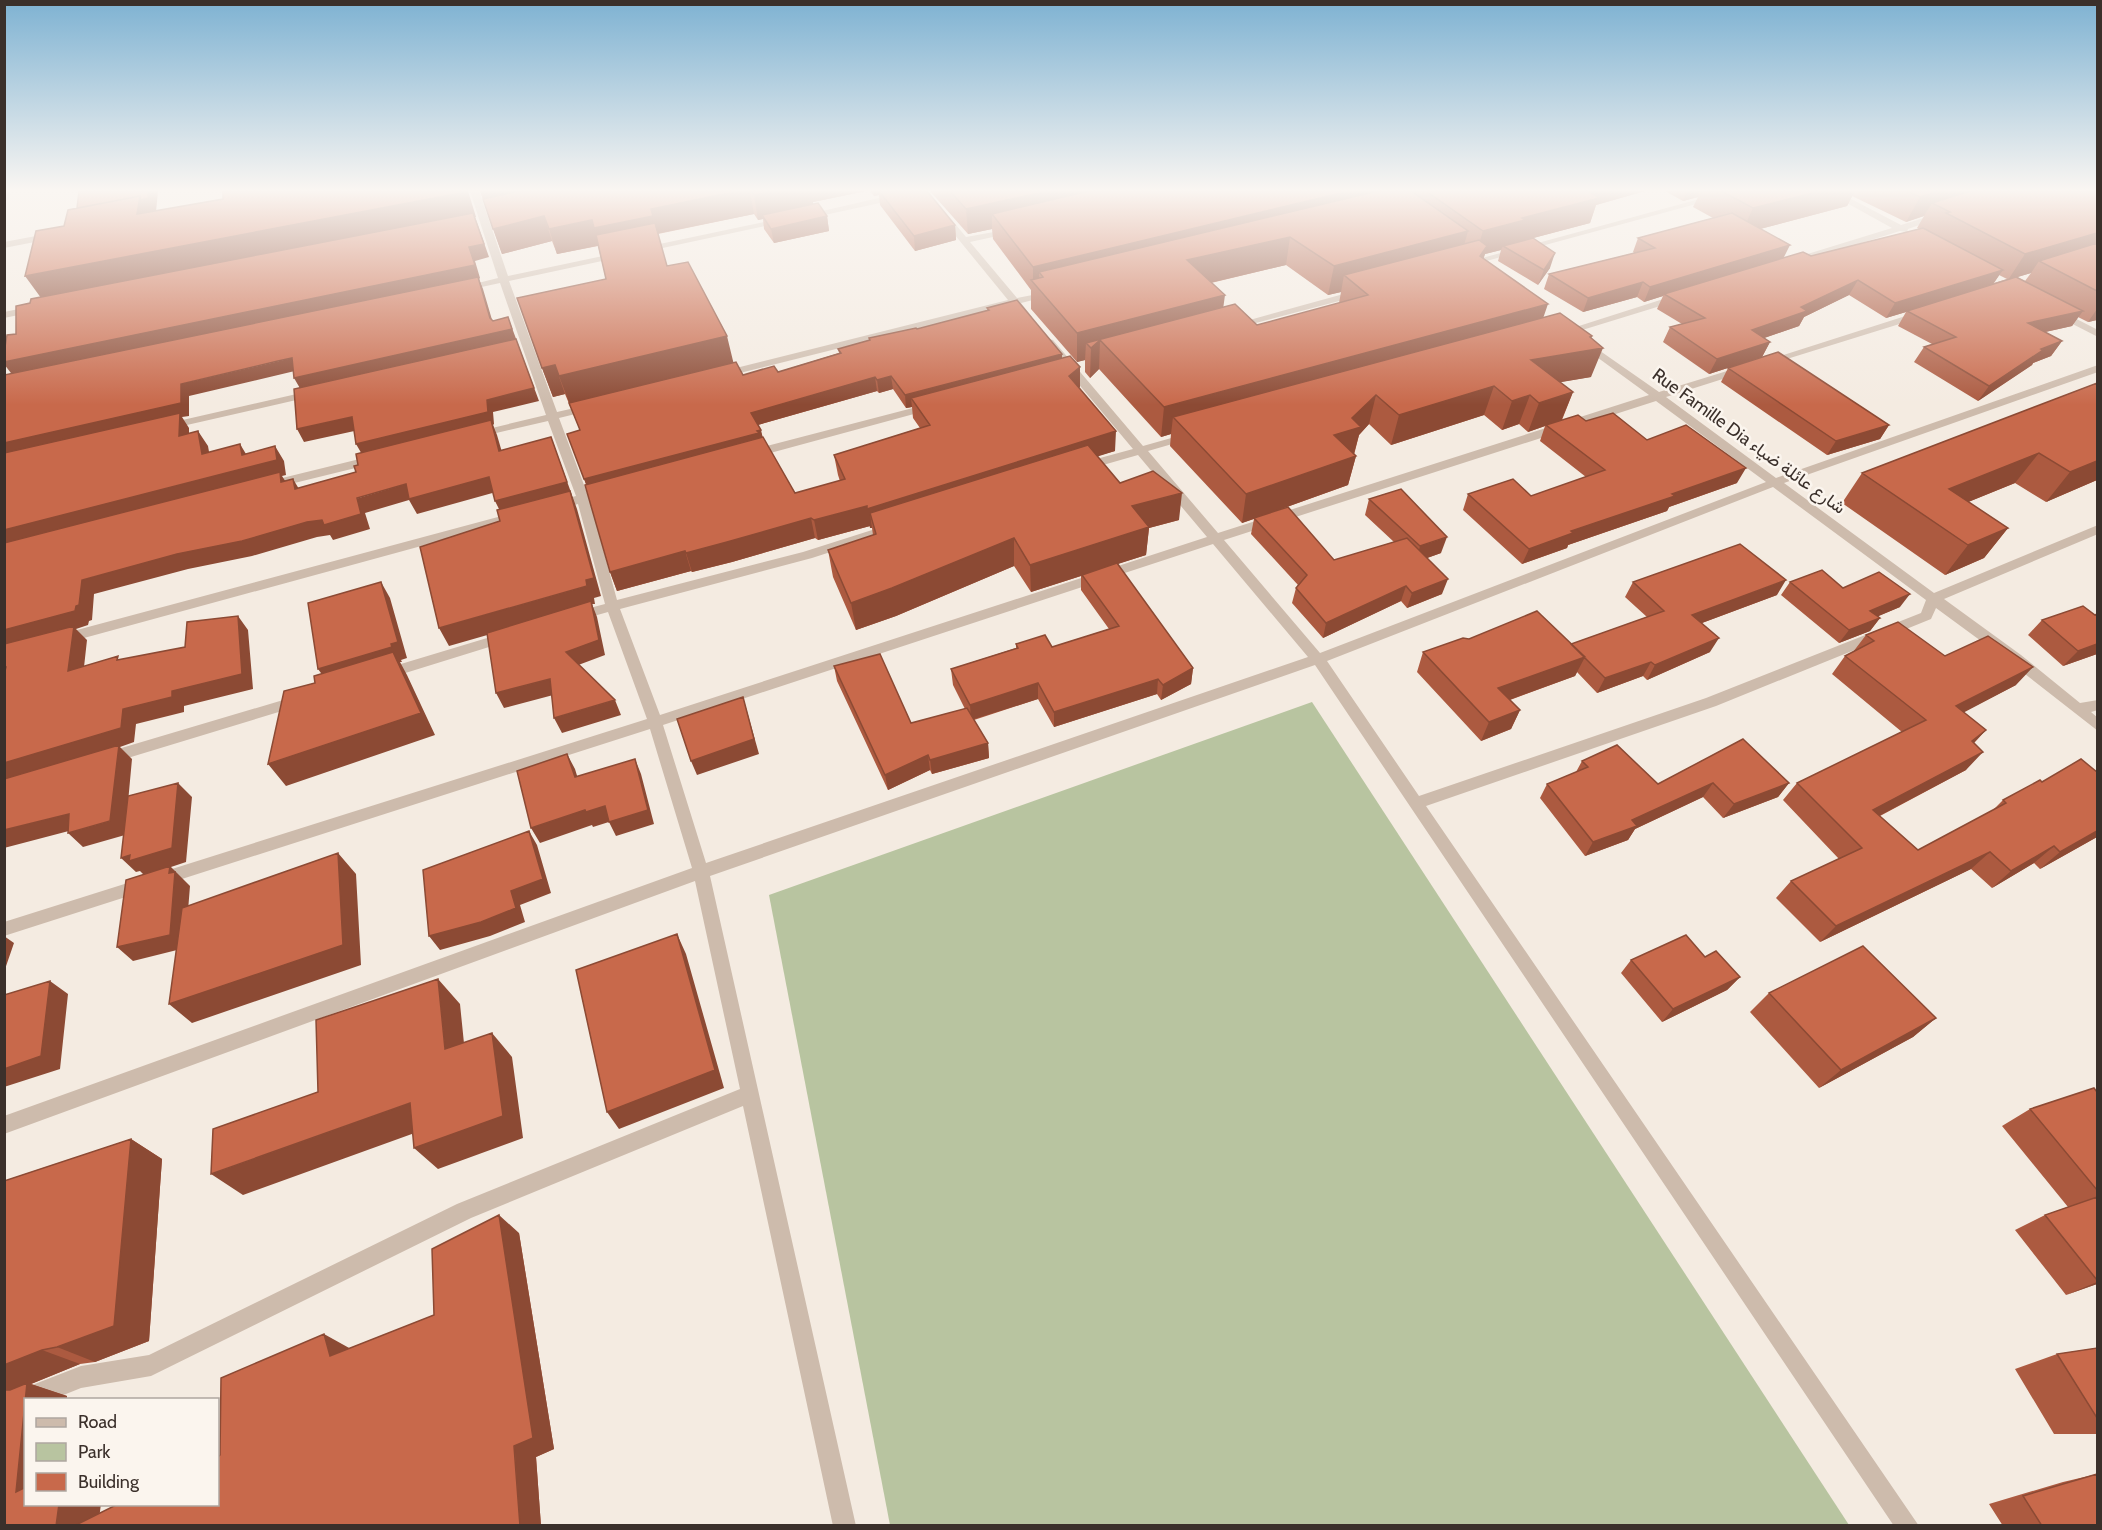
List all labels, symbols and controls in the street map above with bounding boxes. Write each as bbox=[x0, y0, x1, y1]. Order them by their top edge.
street label: Rue Famille Dia شارع عائلة ضياء bbox=[1647, 363, 1850, 519]
legend bbox=[24, 1398, 219, 1506]
text: Road bbox=[78, 1411, 117, 1433]
text: Park bbox=[78, 1441, 111, 1463]
text: Building bbox=[78, 1471, 140, 1493]

